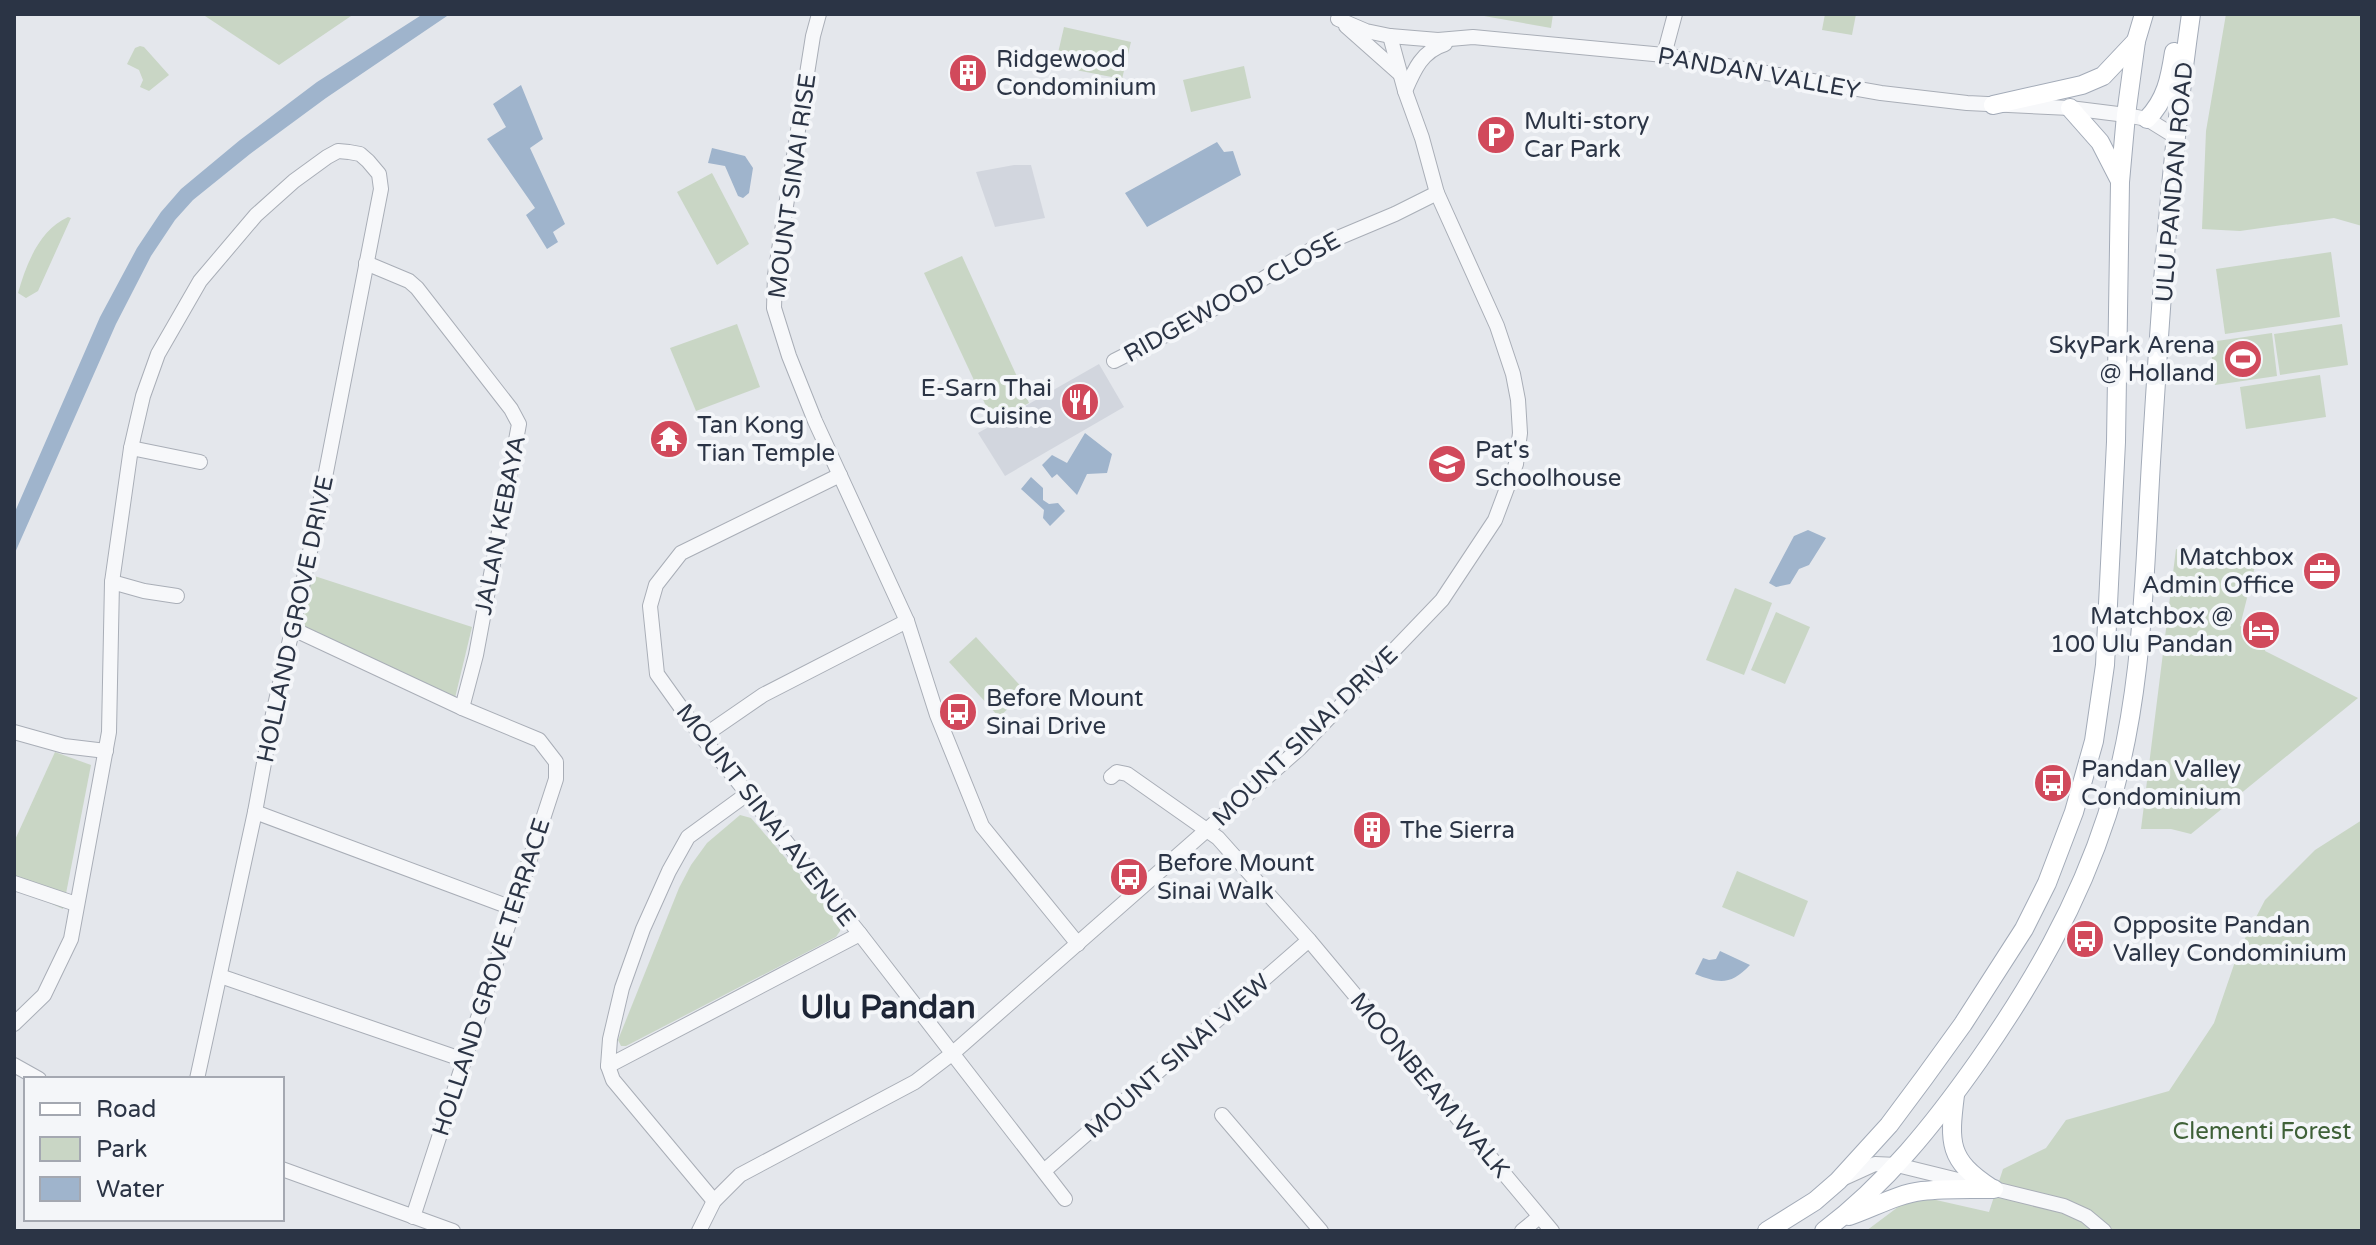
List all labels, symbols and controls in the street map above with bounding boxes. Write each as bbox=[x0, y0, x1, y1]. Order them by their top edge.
street label: PANDAN VALLEY bbox=[1655, 41, 1862, 106]
place label: Ridgewood Condominium bbox=[996, 45, 1157, 102]
building icon: Ridgewood Condominium bbox=[947, 52, 989, 94]
street label: ULU PANDAN ROAD bbox=[2150, 61, 2199, 304]
street label: MOUNT SINAI RISE bbox=[762, 72, 823, 300]
place label: Multi-story Car Park bbox=[1524, 107, 1650, 164]
parking icon: Multi-story Car Park bbox=[1475, 114, 1517, 156]
street label: RIDGEWOOD CLOSE bbox=[1119, 226, 1346, 369]
place label: SkyPark Arena @ Holland bbox=[2049, 331, 2215, 388]
sports icon: SkyPark Arena @ Holland bbox=[2222, 338, 2264, 380]
place label: E-Sarn Thai Cuisine bbox=[920, 374, 1052, 431]
restaurant icon: E-Sarn Thai Cuisine bbox=[1059, 381, 1101, 423]
place label: Tan Kong Tian Temple bbox=[697, 411, 835, 468]
temple icon: Tan Kong Tian Temple bbox=[648, 418, 690, 460]
street label: JALAN KEBAYA bbox=[469, 433, 532, 617]
place label: Pat's Schoolhouse bbox=[1475, 436, 1621, 493]
school or university icon: Pat's Schoolhouse bbox=[1426, 443, 1468, 485]
street label: HOLLAND GROVE DRIVE bbox=[251, 473, 340, 765]
place label: Matchbox Admin Office bbox=[2142, 543, 2294, 600]
office icon: Matchbox Admin Office bbox=[2301, 550, 2343, 592]
place label: Matchbox @ 100 Ulu Pandan bbox=[2050, 602, 2233, 659]
hotel icon: Matchbox @ 100 Ulu Pandan bbox=[2240, 609, 2282, 651]
street label: MOUNT SINAI DRIVE bbox=[1207, 640, 1404, 833]
place label: Before Mount Sinai Drive bbox=[986, 684, 1143, 741]
bus stop icon: Before Mount Sinai Drive bbox=[937, 691, 979, 733]
street label: MOUNT SINAI AVENUE bbox=[670, 698, 862, 932]
place label: Pandan Valley Condominium bbox=[2081, 755, 2242, 812]
bus stop icon: Pandan Valley Condominium bbox=[2032, 762, 2074, 804]
building icon: The Sierra bbox=[1351, 809, 1393, 851]
street label: HOLLAND GROVE TERRACE bbox=[426, 815, 557, 1140]
place label: The Sierra bbox=[1400, 816, 1515, 845]
place label: Before Mount Sinai Walk bbox=[1157, 849, 1314, 906]
bus stop icon: Before Mount Sinai Walk bbox=[1108, 856, 1150, 898]
place label: Opposite Pandan Valley Condominium bbox=[2113, 911, 2347, 968]
bus stop icon: Opposite Pandan Valley Condominium bbox=[2064, 918, 2106, 960]
street label: MOUNT SINAI VIEW bbox=[1079, 968, 1276, 1145]
street label: MOONBEAM WALK bbox=[1344, 987, 1516, 1184]
district label: Ulu Pandan bbox=[800, 989, 976, 1027]
legend bbox=[24, 1077, 284, 1221]
text: Road bbox=[96, 1095, 156, 1124]
park label: Clementi Forest bbox=[2173, 1117, 2351, 1146]
text: Park bbox=[96, 1135, 147, 1164]
text: Water bbox=[96, 1175, 165, 1204]

